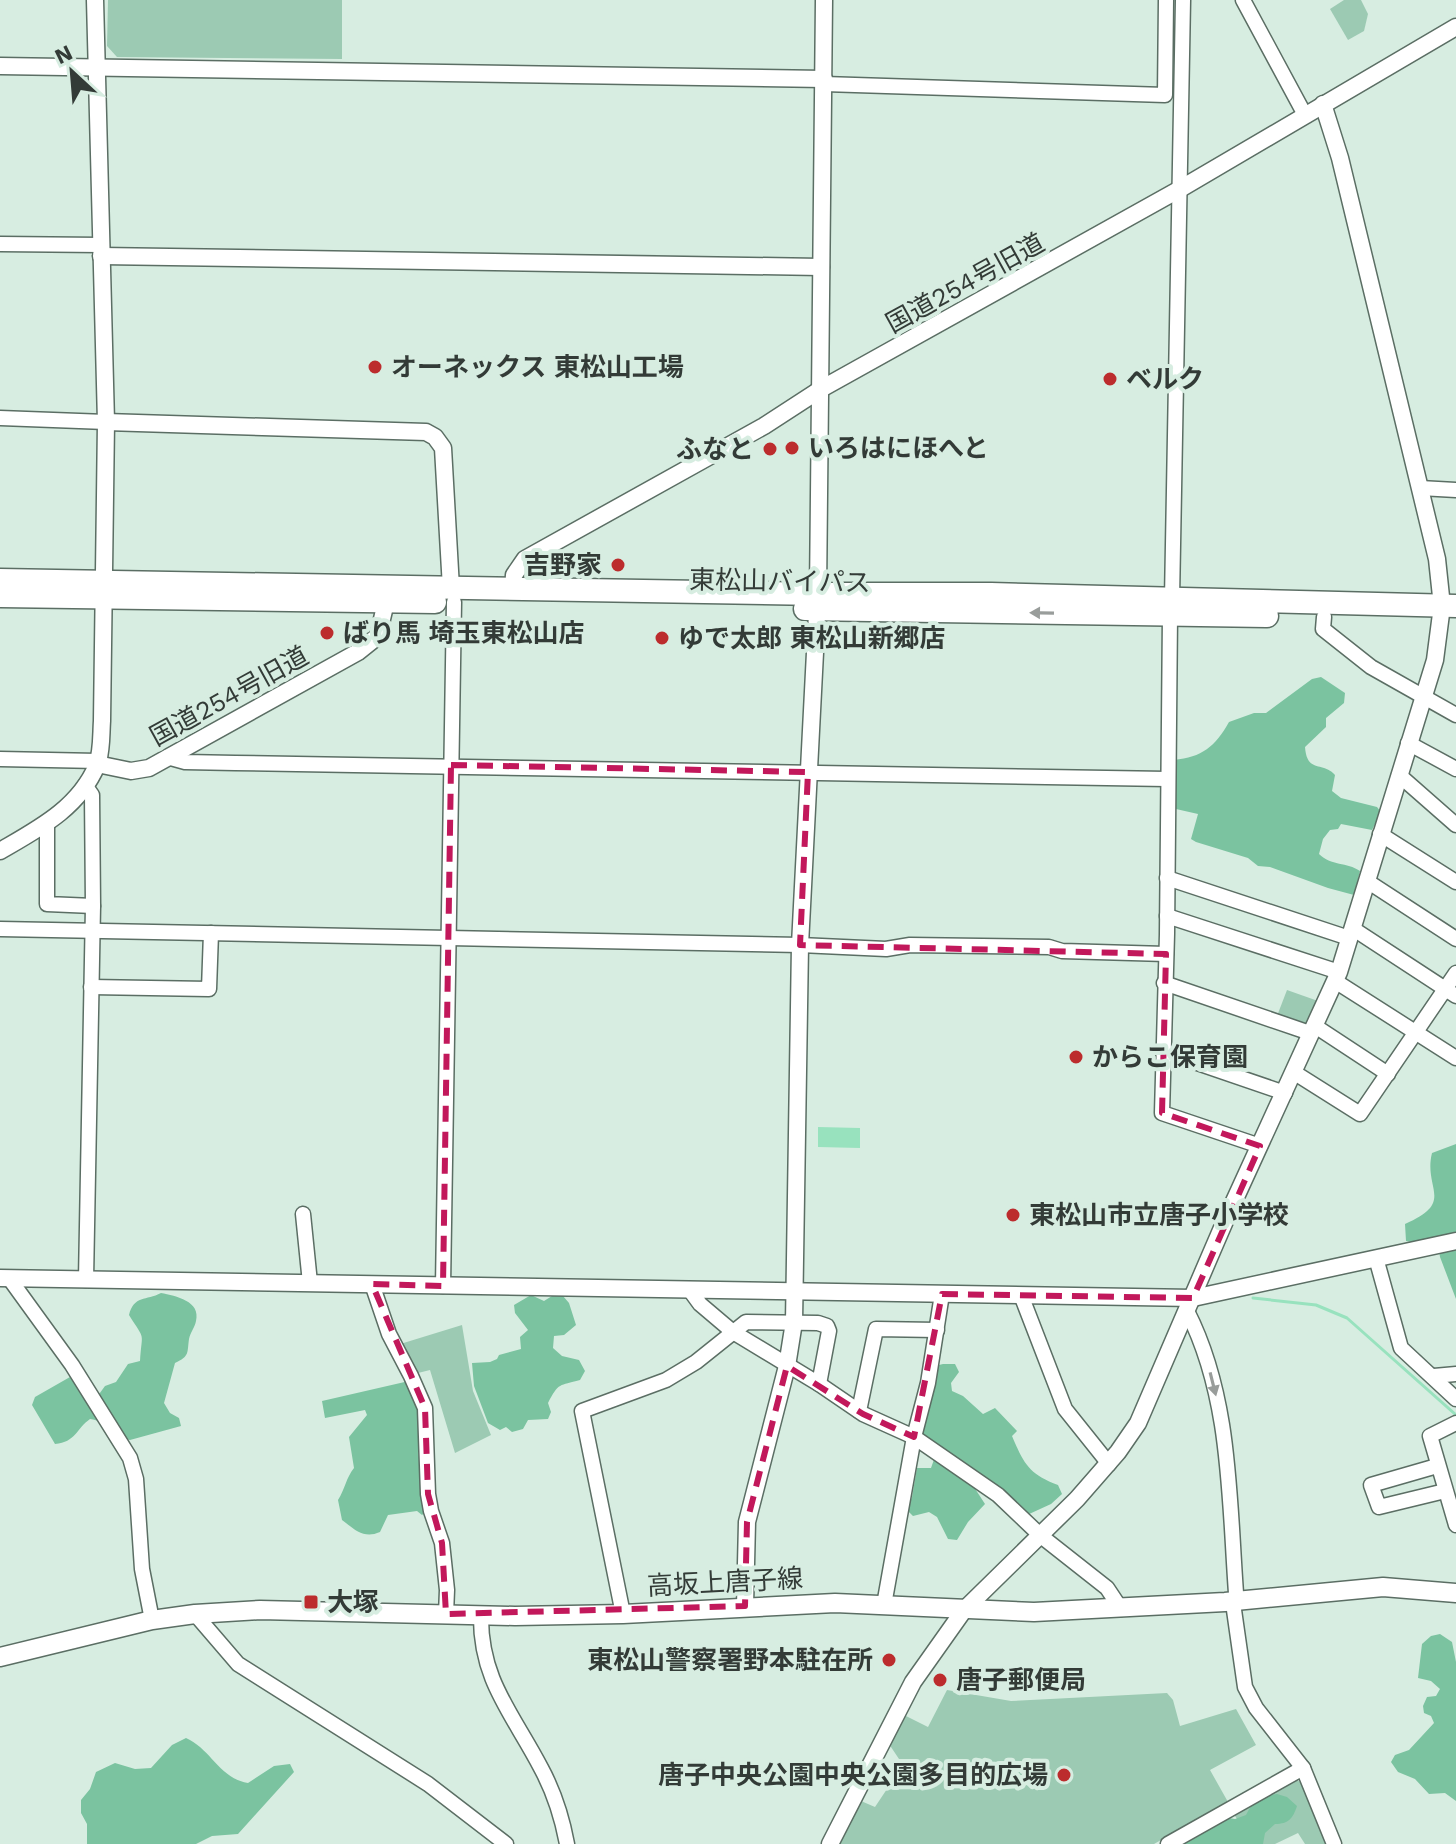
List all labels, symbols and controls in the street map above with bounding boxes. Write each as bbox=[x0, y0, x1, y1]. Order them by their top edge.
north arrow bbox=[32, 32, 112, 112]
text: N bbox=[51, 40, 76, 69]
street label: 国道254号旧道 bbox=[881, 227, 1049, 339]
place label: オーネックス 東松山工場 bbox=[391, 352, 684, 382]
marker: オーネックス 東松山工場 bbox=[366, 358, 384, 376]
place label: ベルク bbox=[1126, 364, 1204, 394]
marker: ベルク bbox=[1101, 370, 1119, 388]
place label: いろはにほへと bbox=[808, 433, 989, 463]
place label: ふなと bbox=[676, 434, 754, 464]
marker: いろはにほへと bbox=[783, 439, 801, 457]
marker: ふなと bbox=[761, 440, 779, 458]
place label: 吉野家 bbox=[524, 550, 602, 580]
marker: 吉野家 bbox=[609, 556, 627, 574]
street label: 東松山バイパス bbox=[689, 564, 871, 598]
one-way arrow bbox=[1029, 606, 1054, 619]
place label: ばり馬 埼玉東松山店 bbox=[343, 618, 584, 648]
place label: ゆで太郎 東松山新郷店 bbox=[678, 623, 945, 653]
marker: ばり馬 埼玉東松山店 bbox=[318, 624, 336, 642]
marker: ゆで太郎 東松山新郷店 bbox=[653, 629, 671, 647]
street label: 国道254号旧道 bbox=[145, 640, 313, 752]
place label: からこ保育園 bbox=[1092, 1042, 1248, 1072]
marker: からこ保育園 bbox=[1067, 1048, 1085, 1066]
place label: 東松山市立唐子小学校 bbox=[1029, 1200, 1289, 1230]
marker: 東松山市立唐子小学校 bbox=[1004, 1206, 1022, 1224]
one-way arrow bbox=[1208, 1372, 1220, 1397]
street label: 高坂上唐子線 bbox=[646, 1563, 804, 1601]
place label: 大塚 bbox=[327, 1587, 379, 1617]
marker: 大塚 bbox=[302, 1593, 320, 1611]
place label: 東松山警察署野本駐在所 bbox=[587, 1645, 873, 1675]
marker: 東松山警察署野本駐在所 bbox=[880, 1651, 898, 1669]
place label: 唐子郵便局 bbox=[956, 1665, 1086, 1695]
marker: 唐子郵便局 bbox=[931, 1671, 949, 1689]
place label: 唐子中央公園中央公園多目的広場 bbox=[658, 1760, 1048, 1790]
marker: 唐子中央公園中央公園多目的広場 bbox=[1055, 1766, 1073, 1784]

